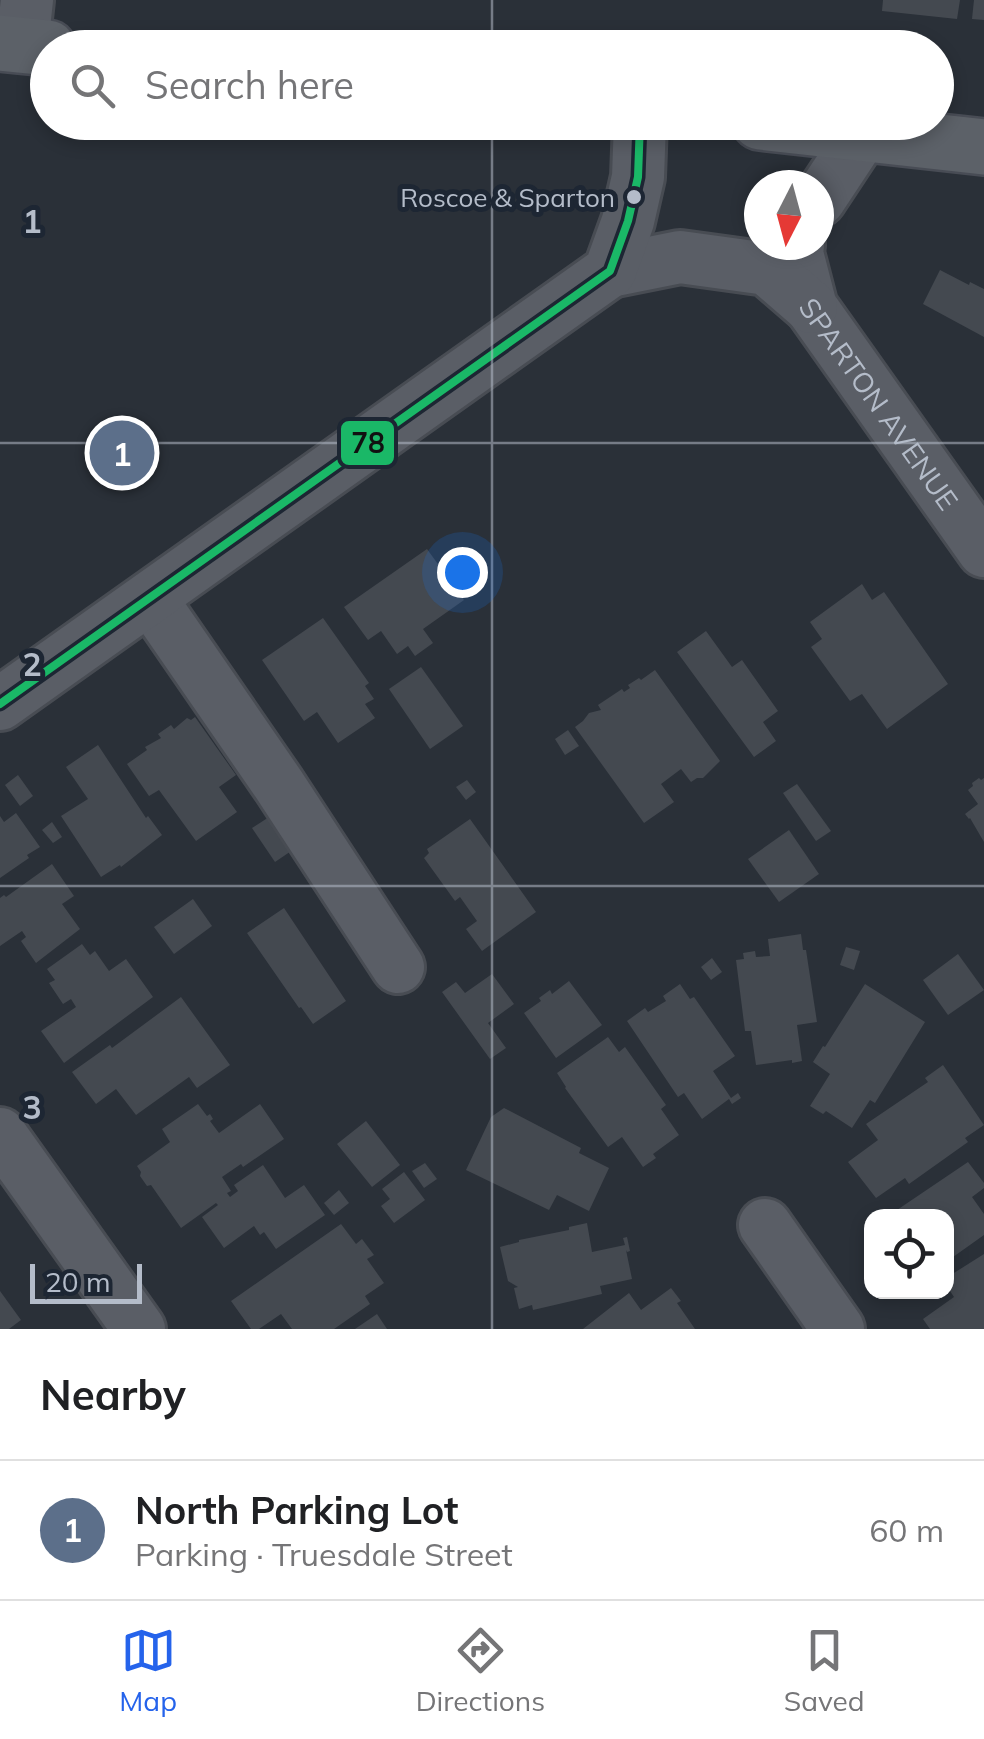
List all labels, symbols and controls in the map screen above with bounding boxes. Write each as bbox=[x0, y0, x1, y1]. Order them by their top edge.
search box bbox=[30, 30, 954, 140]
icon: search bbox=[65, 58, 120, 113]
text: Search here bbox=[145, 61, 354, 109]
north arrow bbox=[744, 170, 834, 260]
place label: Roscoe & Sparton bbox=[400, 181, 615, 214]
marker: Roscoe & Sparton bbox=[624, 187, 644, 207]
text: 1 bbox=[22, 201, 42, 241]
street label: SPARTON AVENUE bbox=[792, 291, 966, 516]
pin: 1 bbox=[90, 416, 154, 490]
line badge: 78 bbox=[339, 419, 396, 467]
text: 78 bbox=[351, 425, 385, 460]
your location bbox=[437, 547, 488, 598]
text: 2 bbox=[22, 644, 42, 684]
text: 3 bbox=[22, 1087, 42, 1127]
map controls bbox=[864, 1209, 954, 1299]
button: locate bbox=[864, 1209, 954, 1299]
scale bar bbox=[30, 1259, 142, 1304]
text: 20 m bbox=[45, 1264, 111, 1299]
text: Nearby bbox=[40, 1368, 186, 1421]
text: North Parking Lot bbox=[135, 1486, 459, 1534]
text: 1 bbox=[63, 1510, 82, 1550]
text: 60 m bbox=[869, 1510, 944, 1550]
text: Parking · Truesdale Street bbox=[135, 1534, 513, 1574]
tab: Map bbox=[119, 1623, 177, 1718]
tab: Directions bbox=[416, 1623, 545, 1718]
tab: Saved bbox=[784, 1623, 865, 1718]

